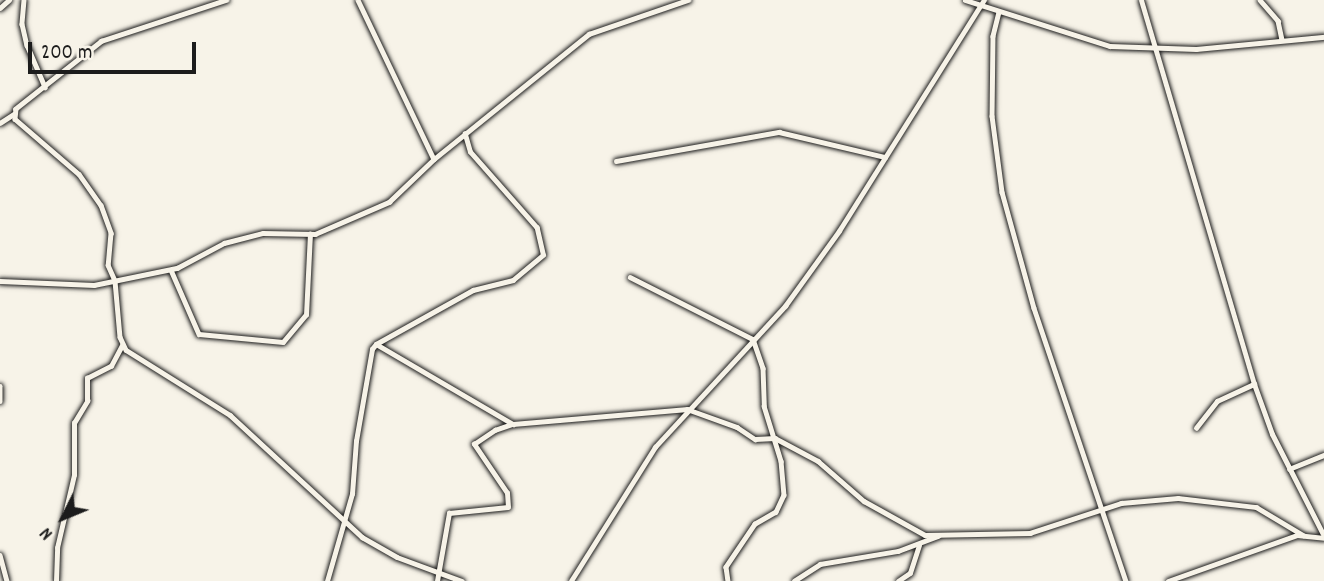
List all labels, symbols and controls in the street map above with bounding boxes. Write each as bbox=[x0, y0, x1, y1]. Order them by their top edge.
scale bar bbox=[32, 28, 200, 72]
text: 200 m bbox=[41, 39, 92, 69]
north arrow bbox=[28, 483, 98, 553]
text: N bbox=[34, 520, 60, 545]

